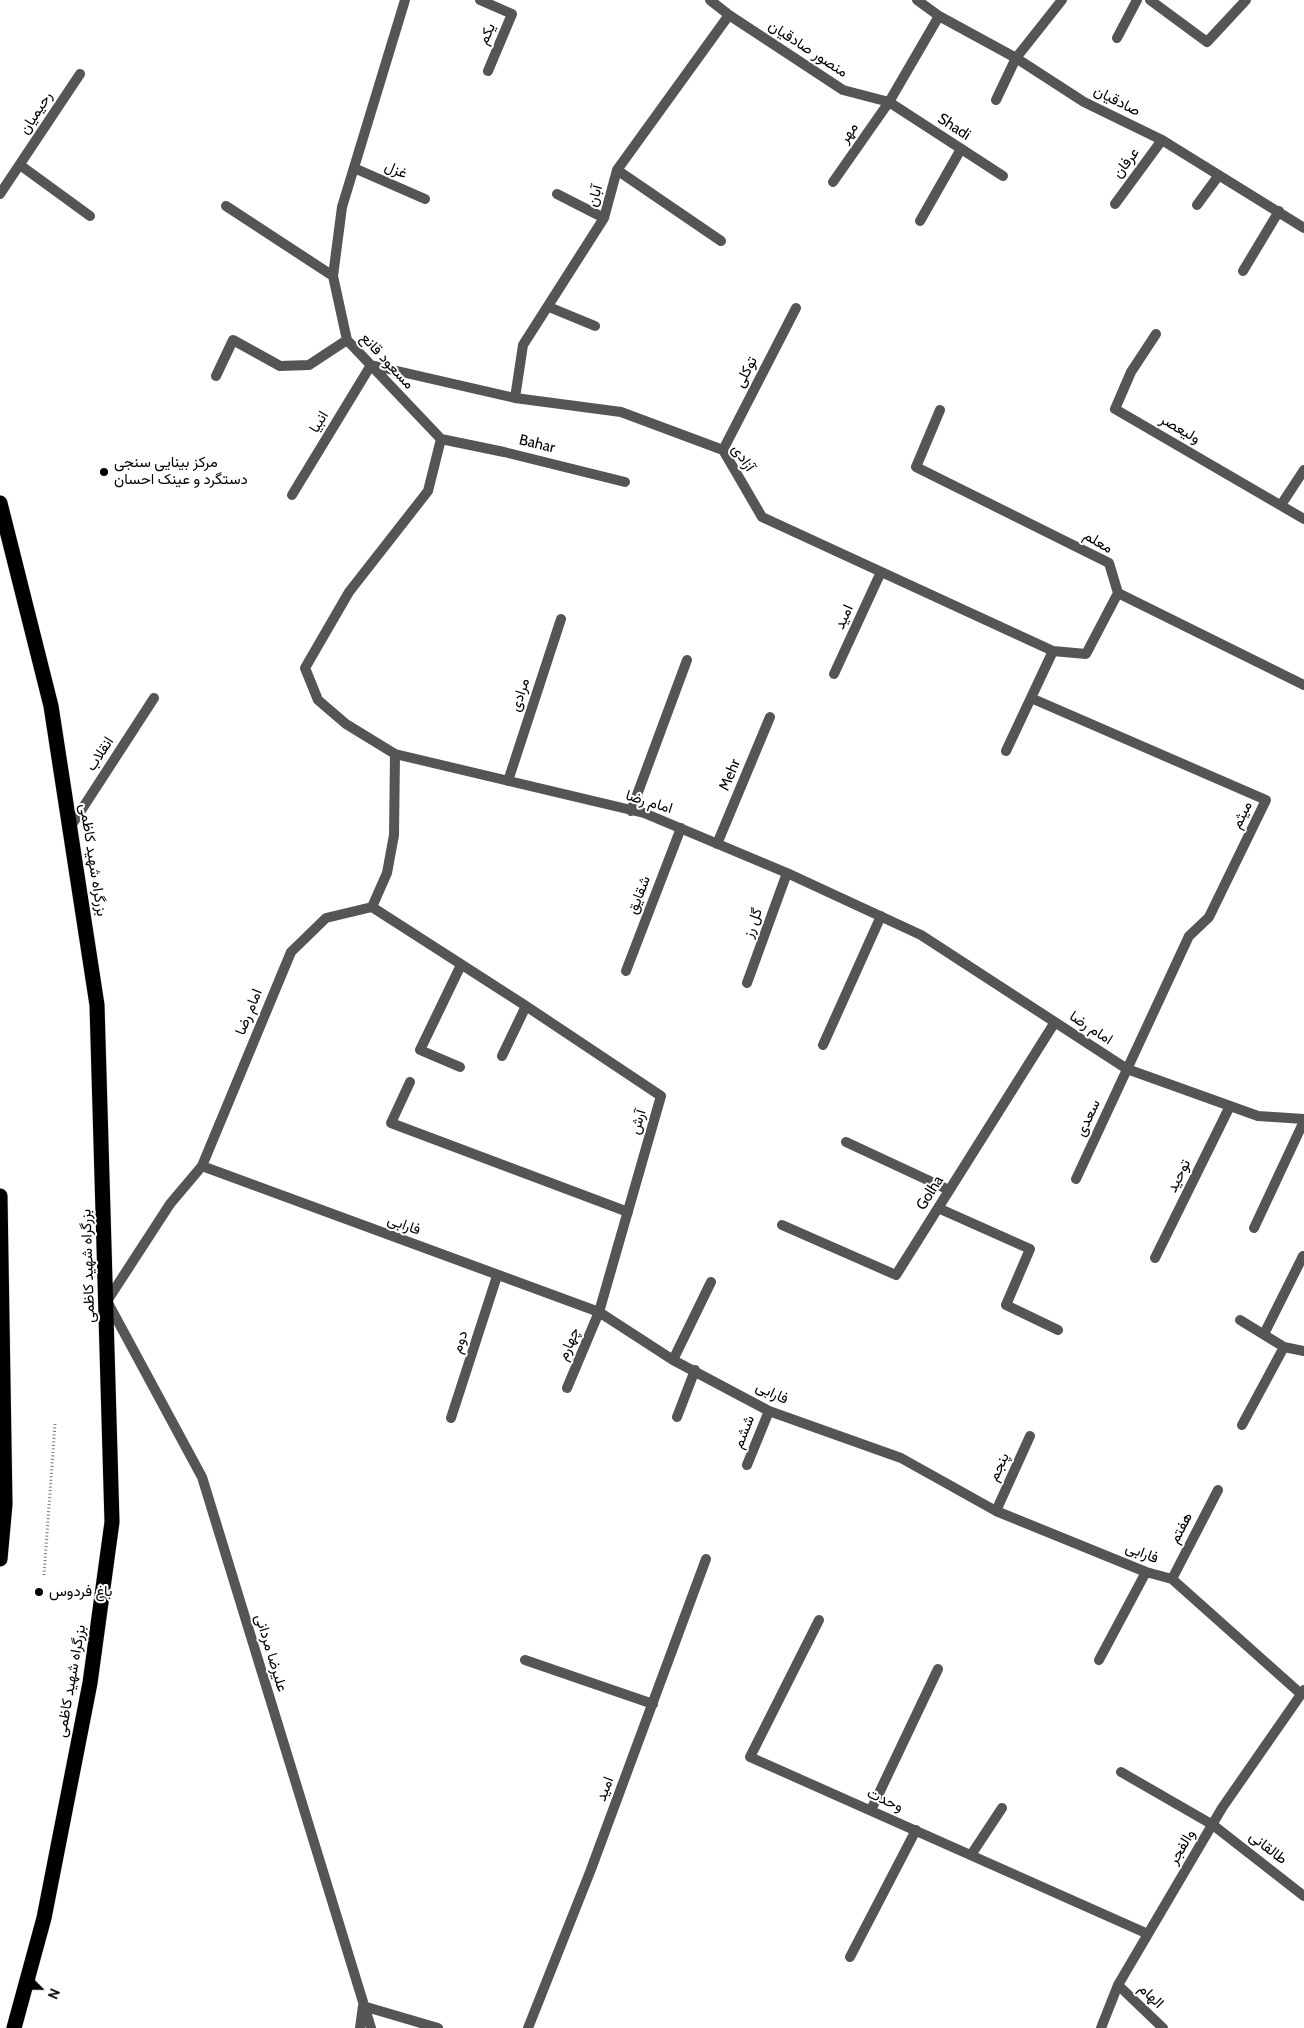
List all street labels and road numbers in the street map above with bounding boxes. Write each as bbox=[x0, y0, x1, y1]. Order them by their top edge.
street label: منصور صادقیان bbox=[765, 17, 851, 81]
street label: یکم bbox=[474, 20, 500, 48]
street label: صادقیان bbox=[1091, 82, 1143, 120]
street label: رحیمیان bbox=[15, 88, 57, 138]
street label: Shadi bbox=[934, 110, 974, 144]
street label: مهر bbox=[836, 119, 862, 147]
street label: عرفان bbox=[1109, 144, 1143, 182]
street label: غزل bbox=[382, 157, 410, 183]
street label: آبان bbox=[583, 183, 607, 209]
street label: مسعود قانع bbox=[356, 329, 418, 393]
street label: توکلی bbox=[731, 353, 761, 391]
street label: انبیا bbox=[306, 408, 332, 436]
street label: ولیعصر bbox=[1157, 410, 1203, 448]
street label: Bahar bbox=[517, 431, 557, 457]
street label: آزادی bbox=[727, 441, 759, 475]
street label: معلم bbox=[1080, 526, 1116, 558]
street label: امید bbox=[831, 602, 857, 632]
street label: مرادی bbox=[506, 676, 534, 714]
street label: انقلاب bbox=[82, 733, 118, 775]
street label: Mehr bbox=[715, 757, 745, 793]
street label: امام رضا bbox=[623, 786, 675, 818]
street label: میثم bbox=[1228, 798, 1256, 832]
street label: بزرگراه شهید کاظمی bbox=[75, 802, 111, 918]
street label: شقایق bbox=[624, 873, 654, 917]
street label: گل رز bbox=[739, 906, 767, 940]
street label: امام رضا bbox=[232, 986, 266, 1038]
street label: امام رضا bbox=[1066, 1007, 1116, 1049]
street label: سعدی bbox=[1072, 1097, 1104, 1139]
street label: آرش bbox=[626, 1107, 650, 1137]
street label: توحید bbox=[1163, 1156, 1195, 1196]
street label: Golha bbox=[913, 1172, 947, 1214]
street label: بزرگراه شهید کاظمی bbox=[77, 1209, 99, 1323]
street label: فارابی bbox=[385, 1211, 423, 1239]
street label: چهارم bbox=[554, 1325, 584, 1363]
street label: دوم bbox=[448, 1328, 472, 1356]
street label: فارابی bbox=[753, 1378, 791, 1408]
street label: ششم bbox=[729, 1413, 759, 1451]
street label: پنجم bbox=[985, 1450, 1013, 1484]
street label: هفتم bbox=[1166, 1509, 1196, 1547]
street label: فارابی bbox=[1123, 1539, 1161, 1567]
street label: علیرضا مردانی bbox=[251, 1612, 291, 1694]
street label: بزرگراه شهید کاظمی bbox=[52, 1623, 90, 1739]
street label: امید bbox=[592, 1774, 618, 1804]
street label: وحدت bbox=[864, 1784, 906, 1816]
street label: والفجر bbox=[1165, 1826, 1199, 1868]
street label: طالقانی bbox=[1245, 1828, 1291, 1868]
street label: الهام bbox=[1135, 1980, 1167, 2012]

